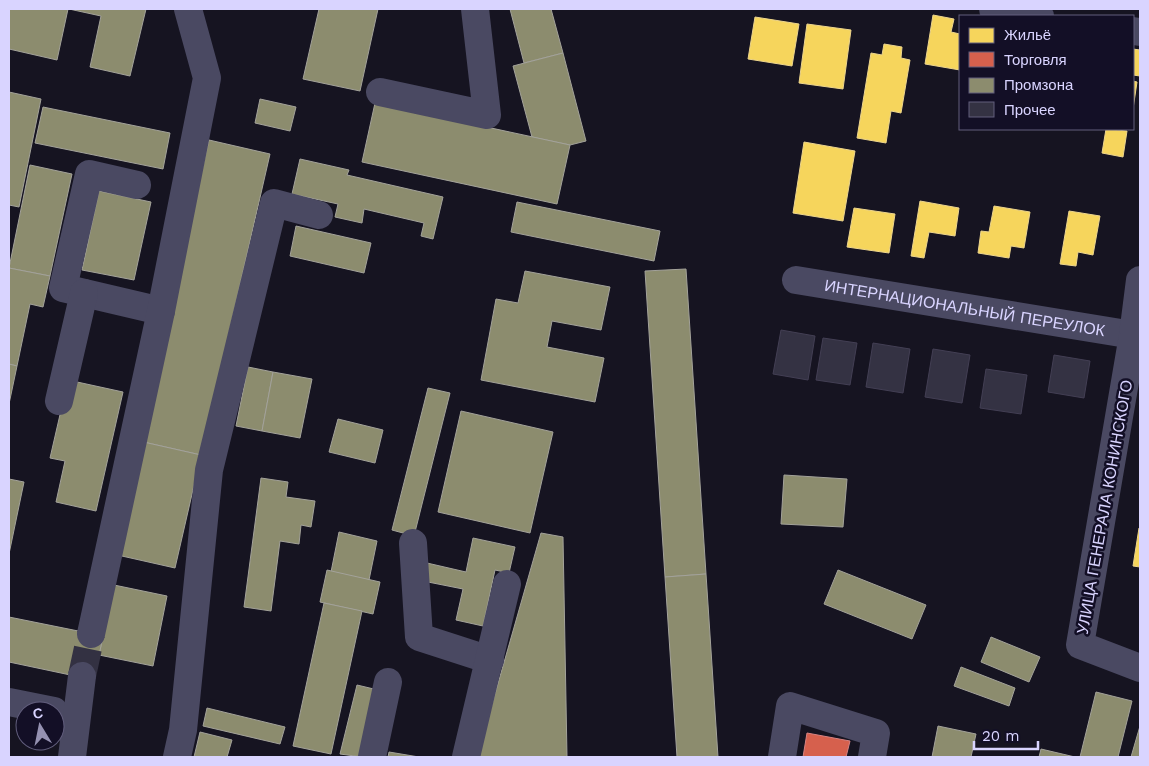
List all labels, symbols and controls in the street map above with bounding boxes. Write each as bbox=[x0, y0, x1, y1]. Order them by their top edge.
legend bbox=[959, 15, 1134, 130]
text: Жильё bbox=[1004, 26, 1051, 44]
text: Торговля bbox=[1004, 51, 1067, 69]
text: Промзона bbox=[1004, 76, 1074, 94]
text: Прочее bbox=[1004, 101, 1056, 119]
street label: ИНТЕРНАЦИОНАЛЬНЫЙ ПЕРЕУЛОК bbox=[823, 276, 1107, 340]
street label: УЛИЦА ГЕНЕРАЛА КОНИНСКОГО bbox=[1073, 378, 1136, 636]
north arrow bbox=[15, 701, 65, 751]
text: С bbox=[31, 704, 44, 722]
scale bar bbox=[974, 718, 1038, 750]
text: 20 m bbox=[982, 727, 1020, 745]

